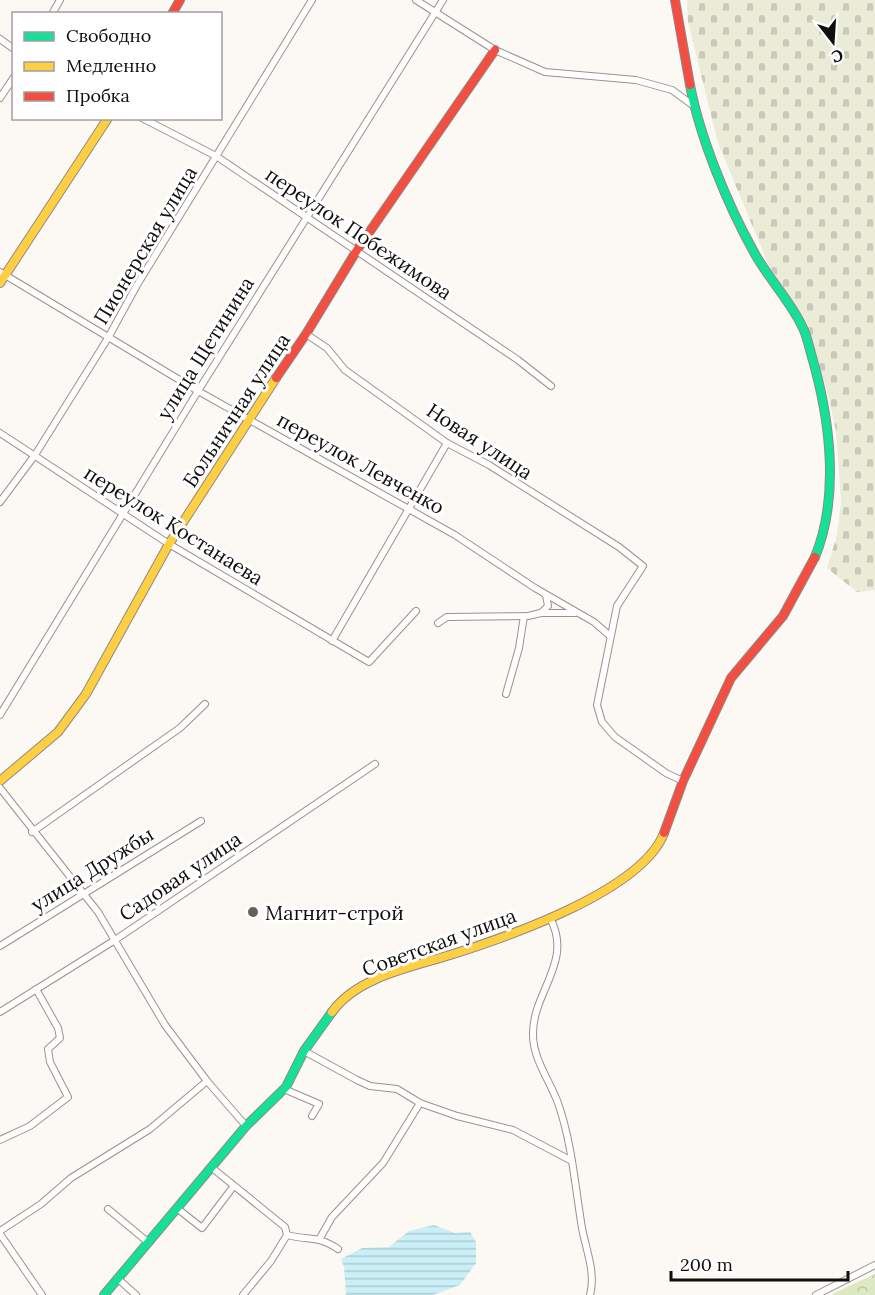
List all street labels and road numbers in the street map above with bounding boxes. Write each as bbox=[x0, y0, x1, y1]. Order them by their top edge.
street label: Пионерская улица bbox=[88, 161, 202, 329]
street label: переулок Побежимова bbox=[261, 161, 457, 305]
street label: улица Щетинина bbox=[151, 272, 259, 424]
street label: Больничная улица bbox=[177, 328, 295, 492]
street label: Новая улица bbox=[422, 397, 538, 485]
street label: переулок Левченко bbox=[273, 407, 449, 519]
street label: переулок Костанаева bbox=[80, 460, 268, 590]
street label: улица Дружбы bbox=[26, 821, 158, 917]
street label: Садовая улица bbox=[114, 826, 246, 926]
street label: Советская улица bbox=[359, 903, 519, 981]

